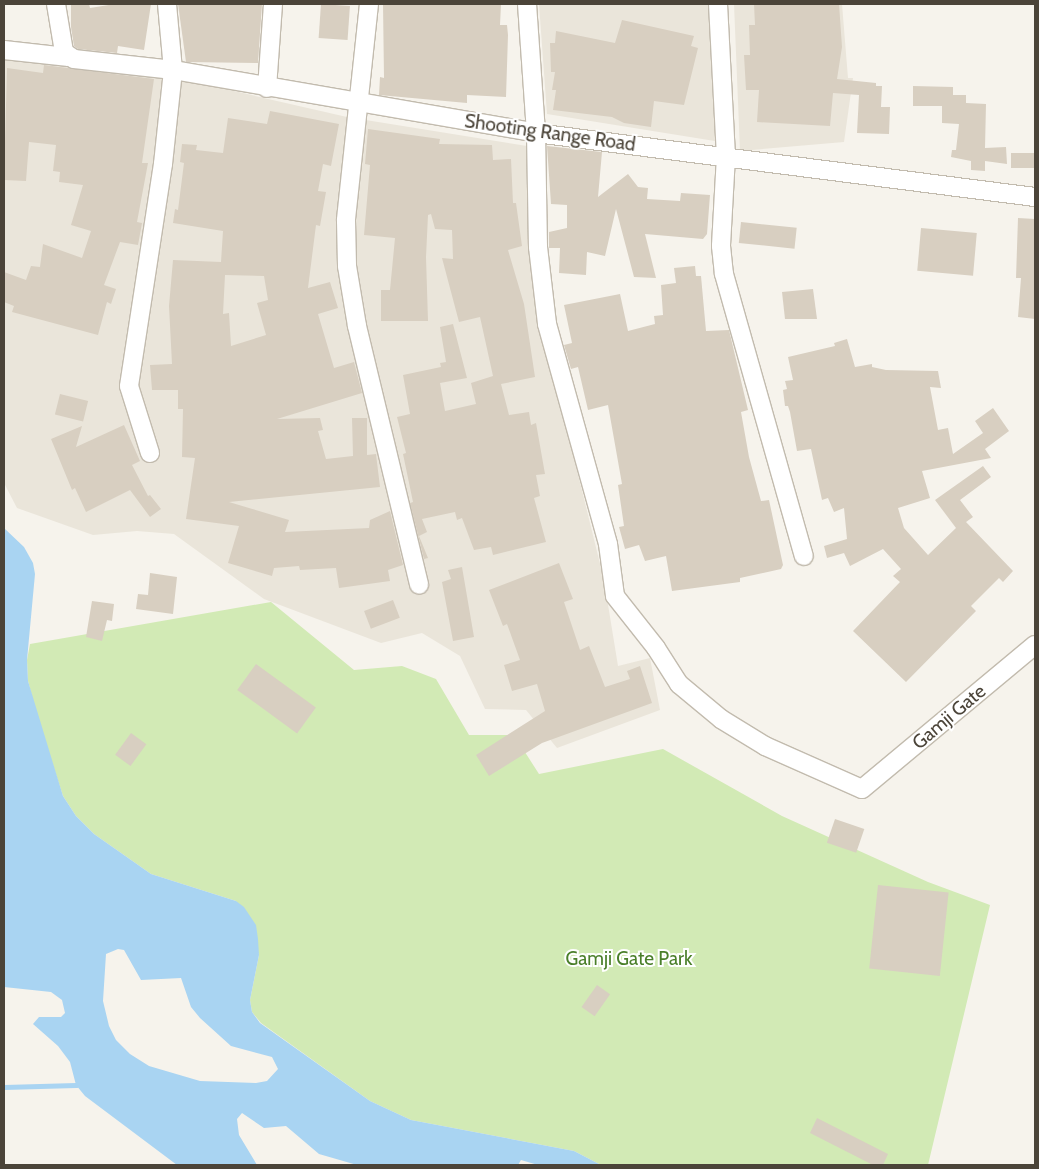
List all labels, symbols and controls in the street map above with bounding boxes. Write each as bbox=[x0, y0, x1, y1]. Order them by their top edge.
street label: Shooting Range Road bbox=[463, 110, 637, 156]
street label: Gamji Gate bbox=[908, 680, 990, 754]
park label: Gamji Gate Park bbox=[565, 948, 693, 970]

